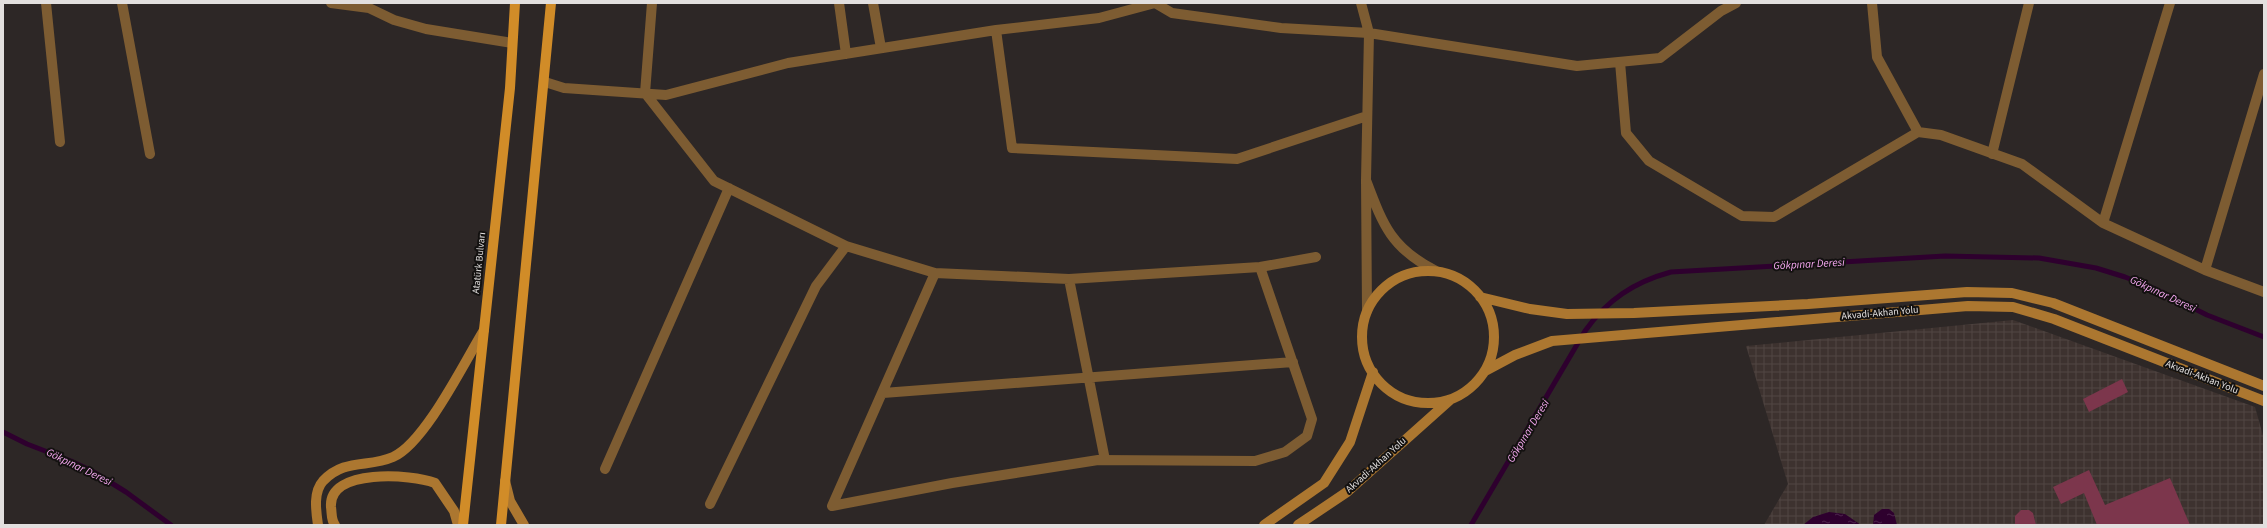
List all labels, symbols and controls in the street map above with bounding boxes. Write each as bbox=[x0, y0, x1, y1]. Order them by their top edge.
street label: Atatürk Bulvarı bbox=[469, 231, 489, 295]
water label: Gökpınar Deresi bbox=[1773, 255, 1845, 273]
water label: Gökpınar Deresi bbox=[2128, 272, 2199, 316]
street label: Akvadi-Akhan Yolu bbox=[1841, 303, 1919, 323]
street label: Akvadi-Akhan Yolu bbox=[2163, 357, 2241, 397]
water label: Gökpınar Deresi bbox=[1503, 396, 1553, 465]
street label: Akvadi-Akhan Yolu bbox=[1343, 434, 1409, 496]
water label: Gökpınar Deresi bbox=[44, 445, 115, 490]

